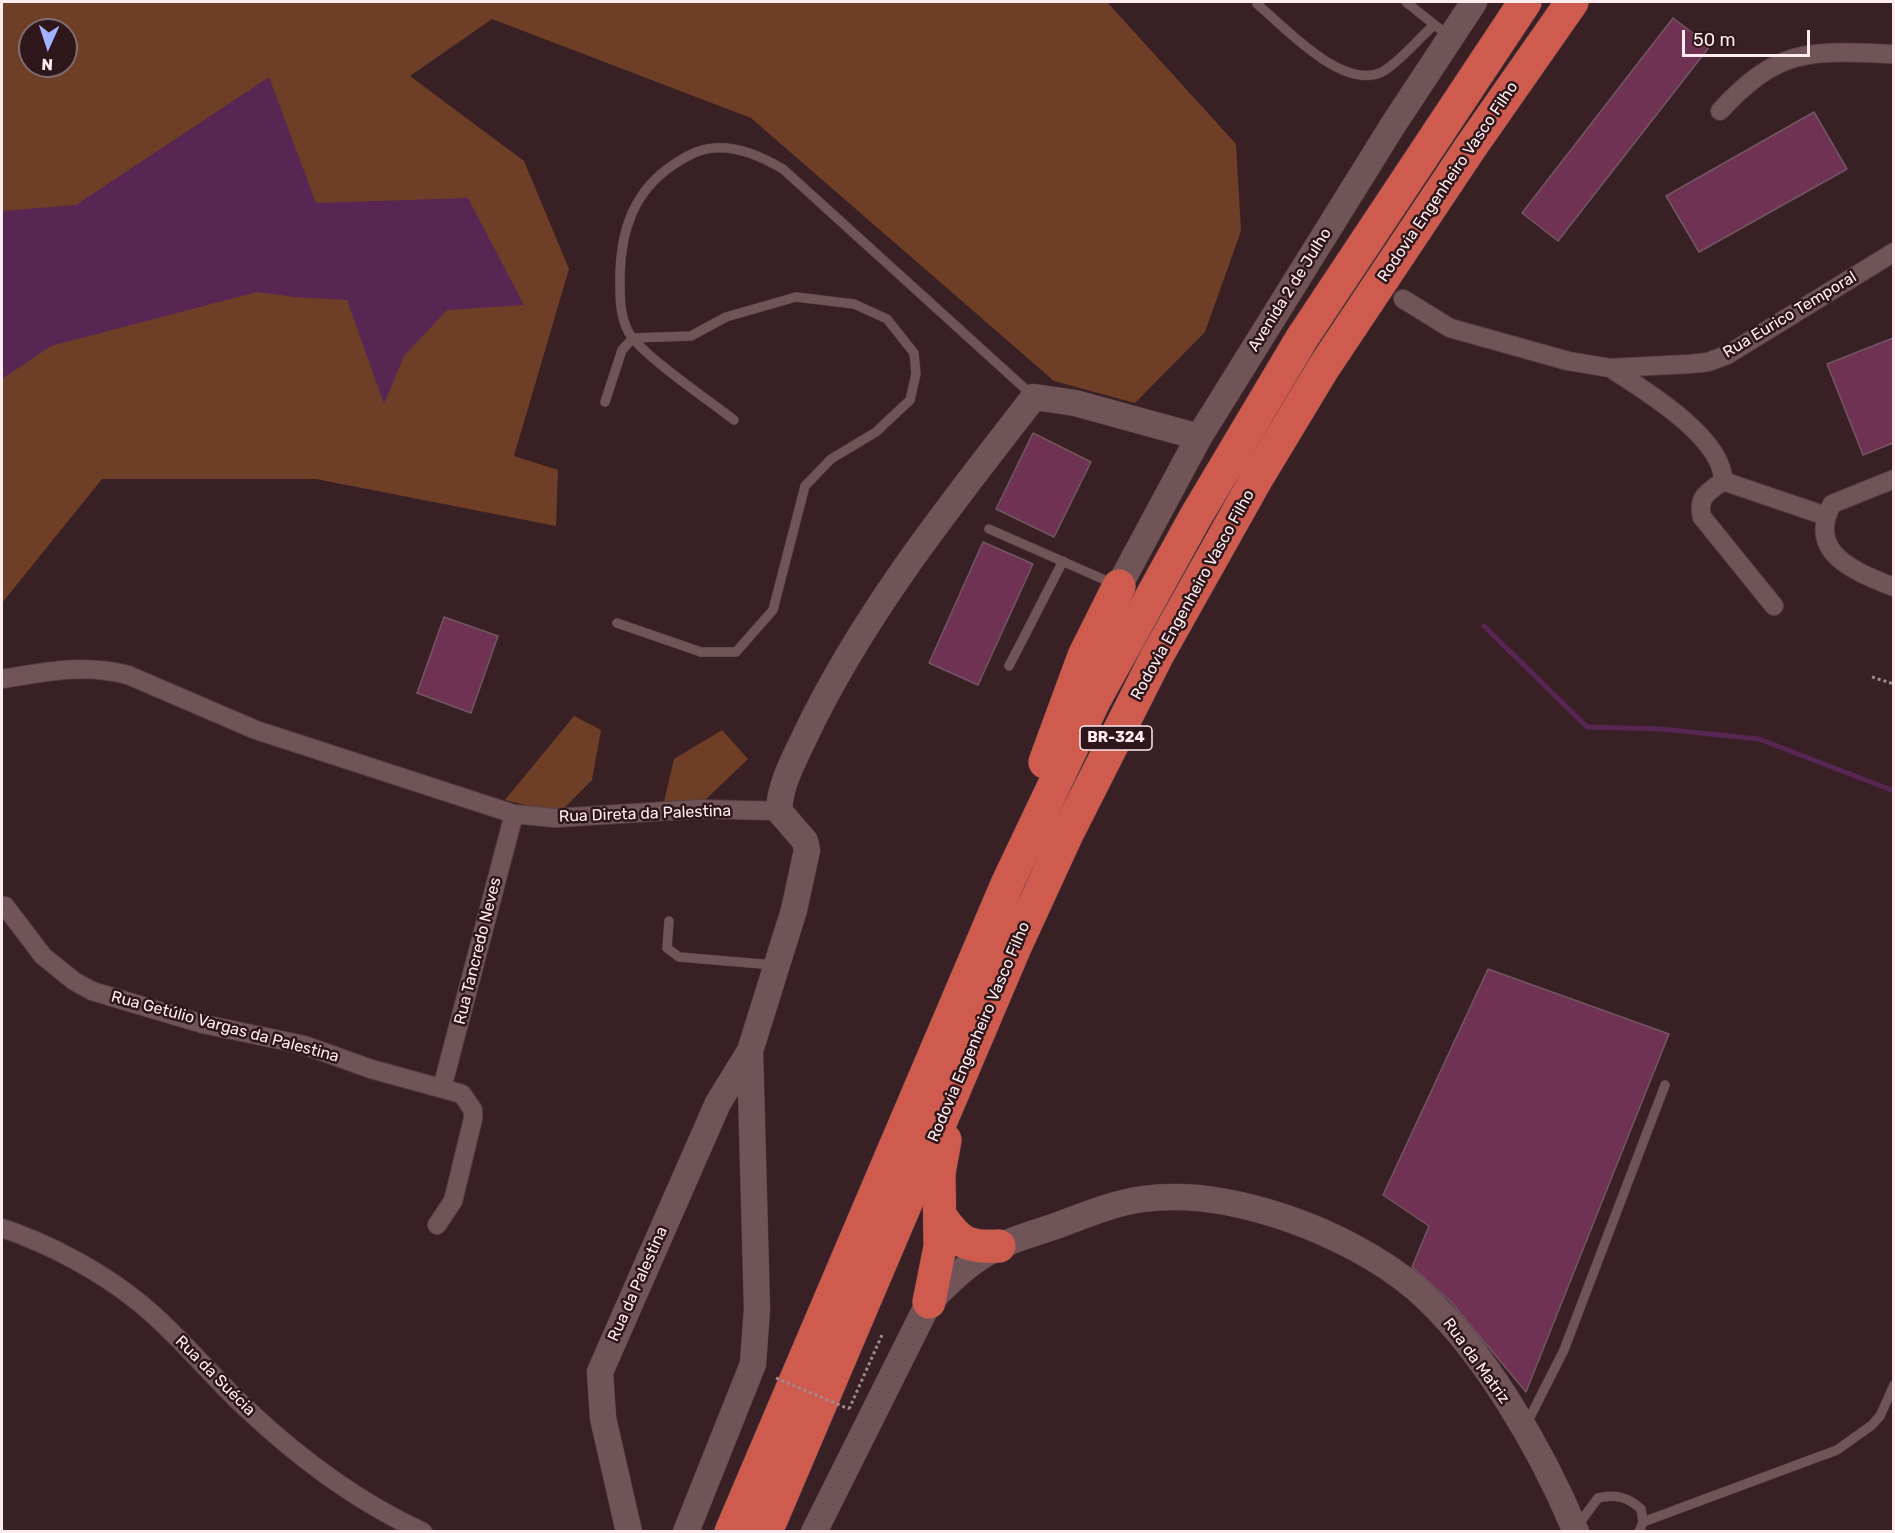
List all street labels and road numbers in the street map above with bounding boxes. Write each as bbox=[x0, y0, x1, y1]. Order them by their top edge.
street label: Rodovia Engenheiro Vasco Filho bbox=[1374, 78, 1522, 286]
street label: Avenida 2 de Julho bbox=[1244, 225, 1336, 355]
street label: Rua Eurico Temporal bbox=[1720, 268, 1860, 362]
street label: Rodovia Engenheiro Vasco Filho bbox=[1127, 487, 1259, 703]
road number: BR-324 bbox=[1080, 726, 1152, 750]
street label: Rua Direta da Palestina bbox=[558, 801, 732, 827]
street label: Rua Tancredo Neves bbox=[450, 875, 506, 1027]
street label: Rodovia Engenheiro Vasco Filho bbox=[924, 919, 1034, 1145]
street label: Rua Getúlio Vargas da Palestina bbox=[109, 987, 341, 1067]
street label: Rua da Palestina bbox=[604, 1224, 672, 1344]
street label: Rua da Matriz bbox=[1439, 1315, 1513, 1407]
street label: Rua da Suécia bbox=[171, 1332, 259, 1420]

